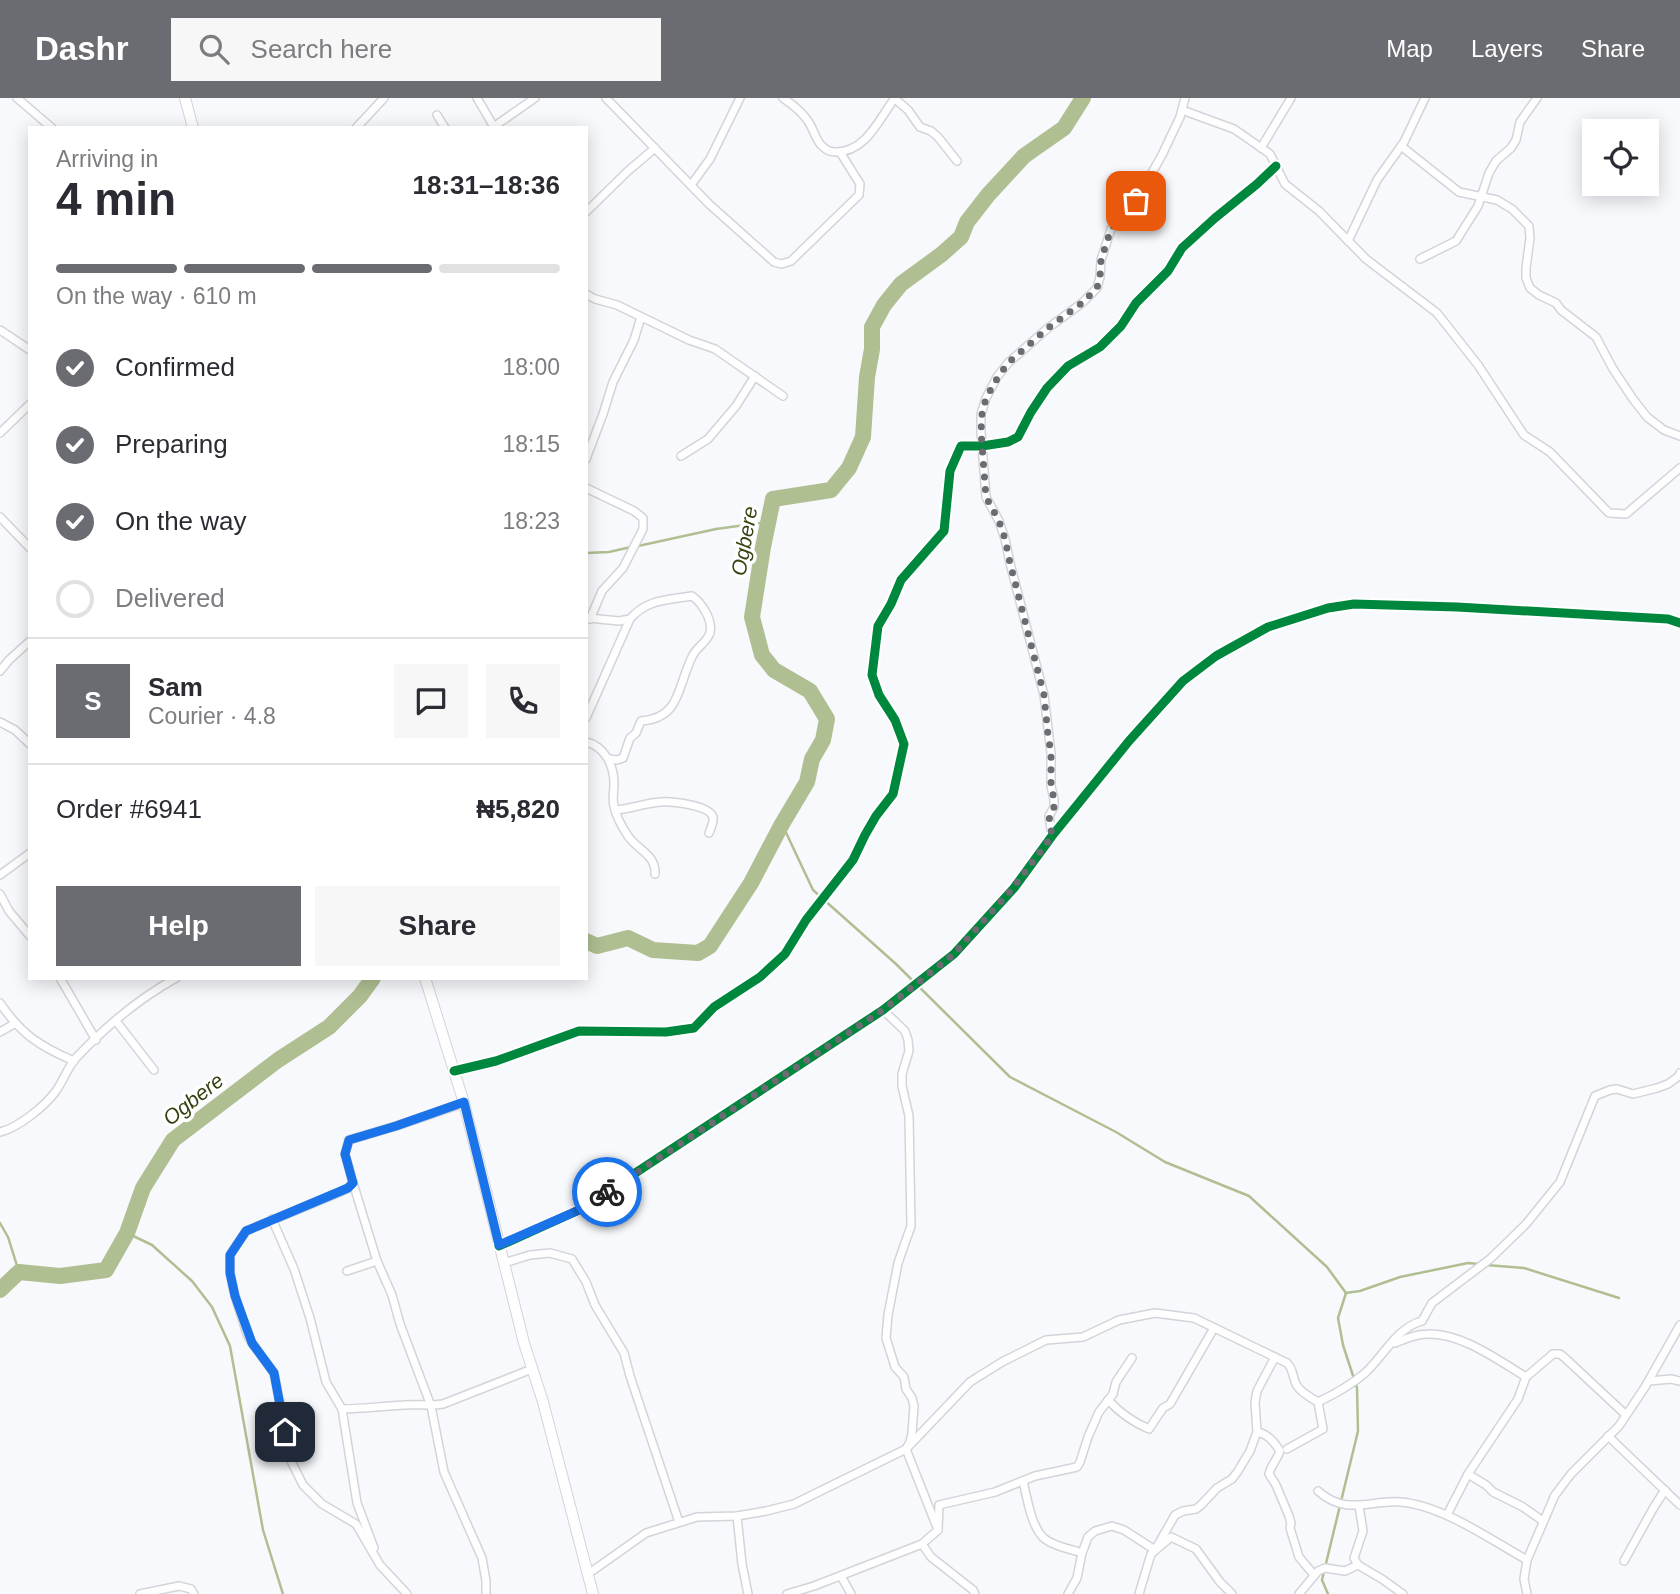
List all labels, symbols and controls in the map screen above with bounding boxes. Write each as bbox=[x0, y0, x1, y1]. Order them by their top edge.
search box bbox=[171, 18, 661, 81]
text: Dashr bbox=[35, 30, 129, 67]
icon: search bbox=[195, 30, 233, 68]
text: Search here bbox=[251, 34, 392, 64]
text: Map bbox=[1386, 35, 1433, 62]
text: Layers bbox=[1471, 35, 1543, 62]
text: Share bbox=[1581, 35, 1645, 62]
map controls bbox=[1582, 119, 1659, 196]
button: locate bbox=[1582, 119, 1659, 196]
text: Arriving in bbox=[56, 146, 158, 172]
text: 18:31–18:36 bbox=[413, 170, 560, 200]
pin bbox=[1106, 171, 1166, 231]
text: 4 min bbox=[56, 173, 176, 225]
icon: bag bbox=[1117, 182, 1155, 220]
text: On the way · 610 m bbox=[56, 283, 257, 309]
icon: check bbox=[56, 349, 94, 387]
text: Confirmed bbox=[115, 352, 235, 382]
text: 18:00 bbox=[502, 354, 560, 380]
icon: check bbox=[56, 426, 94, 464]
text: Preparing bbox=[115, 429, 228, 459]
text: 18:15 bbox=[502, 431, 560, 457]
icon: check bbox=[56, 503, 94, 541]
water label: Ogbere bbox=[727, 505, 761, 577]
text: On the way bbox=[115, 506, 247, 536]
text: 18:23 bbox=[502, 508, 560, 534]
text: Delivered bbox=[115, 583, 225, 613]
button: chat bbox=[394, 664, 468, 738]
button: phone bbox=[486, 664, 560, 738]
text: Sam bbox=[148, 672, 203, 702]
text: S bbox=[84, 686, 102, 716]
text: Courier · 4.8 bbox=[148, 703, 276, 729]
text: Order #6941 bbox=[56, 794, 202, 824]
text: ₦5,820 bbox=[476, 794, 560, 824]
button: Help bbox=[56, 886, 301, 966]
button: Share bbox=[315, 886, 560, 966]
water label: Ogbere bbox=[158, 1068, 228, 1130]
courier bbox=[572, 1157, 642, 1227]
icon: bike bbox=[588, 1173, 626, 1211]
pin bbox=[255, 1402, 315, 1462]
icon: home bbox=[266, 1413, 304, 1451]

